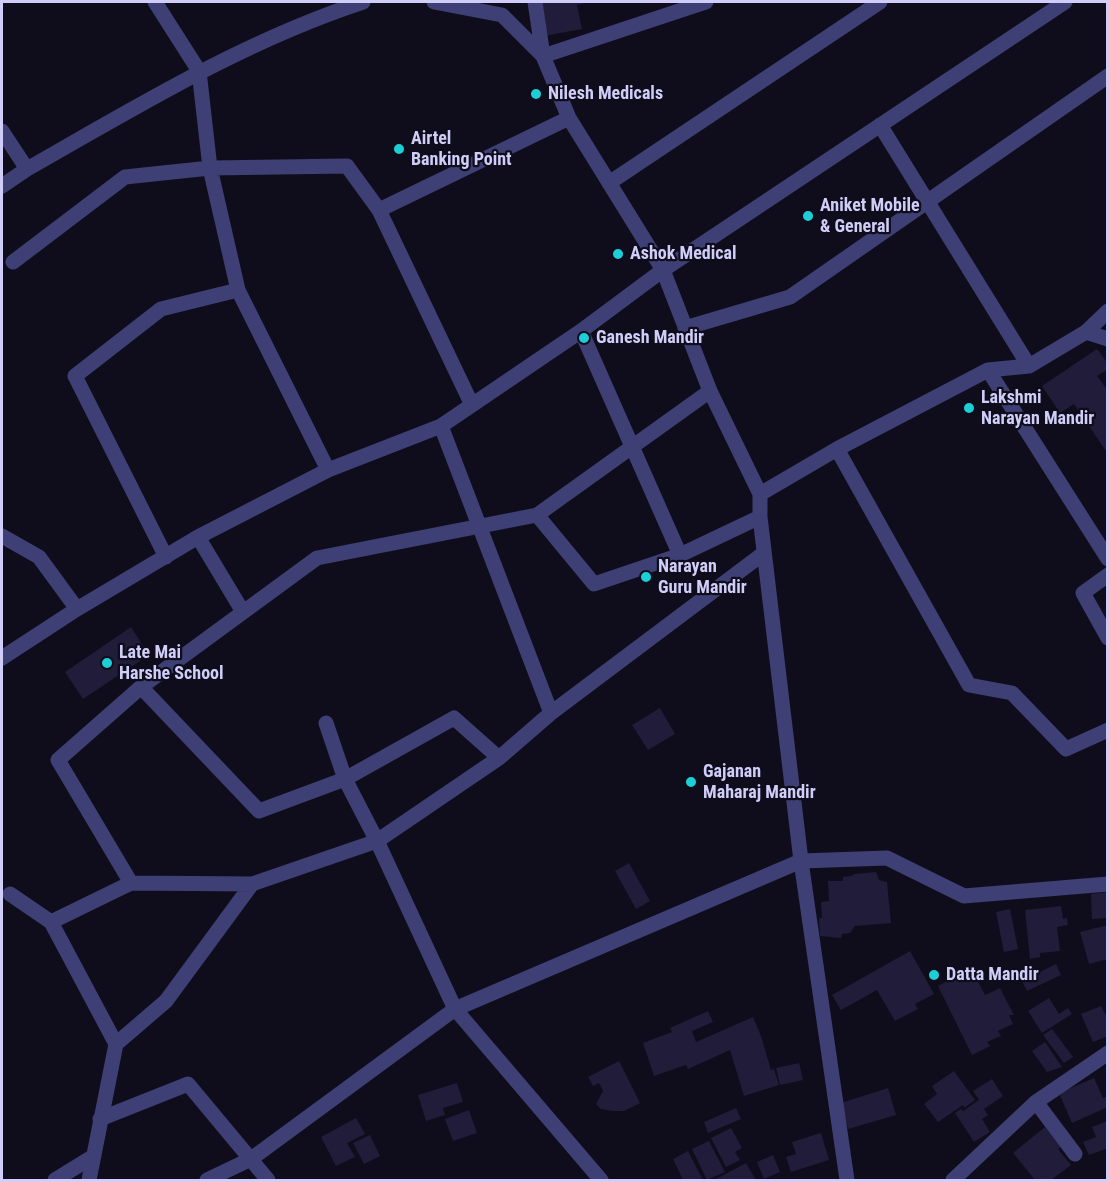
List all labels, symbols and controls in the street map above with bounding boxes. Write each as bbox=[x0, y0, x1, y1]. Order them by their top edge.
place label: Nilesh Medicals bbox=[548, 83, 663, 105]
marker: Nilesh Medicals bbox=[529, 87, 543, 101]
place label: Airtel Banking Point bbox=[411, 128, 512, 170]
marker: Airtel Banking Point bbox=[392, 142, 406, 156]
place label: Aniket Mobile & General bbox=[820, 195, 920, 238]
marker: Aniket Mobile & General bbox=[801, 209, 815, 223]
place label: Ashok Medical bbox=[630, 243, 737, 265]
marker: Ashok Medical bbox=[611, 247, 625, 261]
place label: Ganesh Mandir bbox=[596, 327, 704, 349]
marker: Ganesh Mandir bbox=[577, 331, 591, 345]
place label: Lakshmi Narayan Mandir bbox=[981, 387, 1094, 430]
marker: Lakshmi Narayan Mandir bbox=[962, 401, 976, 415]
place label: Narayan Guru Mandir bbox=[658, 556, 747, 598]
marker: Narayan Guru Mandir bbox=[639, 570, 653, 584]
place label: Late Mai Harshe School bbox=[119, 642, 224, 684]
marker: Late Mai Harshe School bbox=[100, 656, 114, 670]
place label: Gajanan Maharaj Mandir bbox=[703, 761, 816, 804]
marker: Gajanan Maharaj Mandir bbox=[684, 775, 698, 789]
place label: Datta Mandir bbox=[946, 964, 1039, 986]
marker: Datta Mandir bbox=[927, 968, 941, 982]

